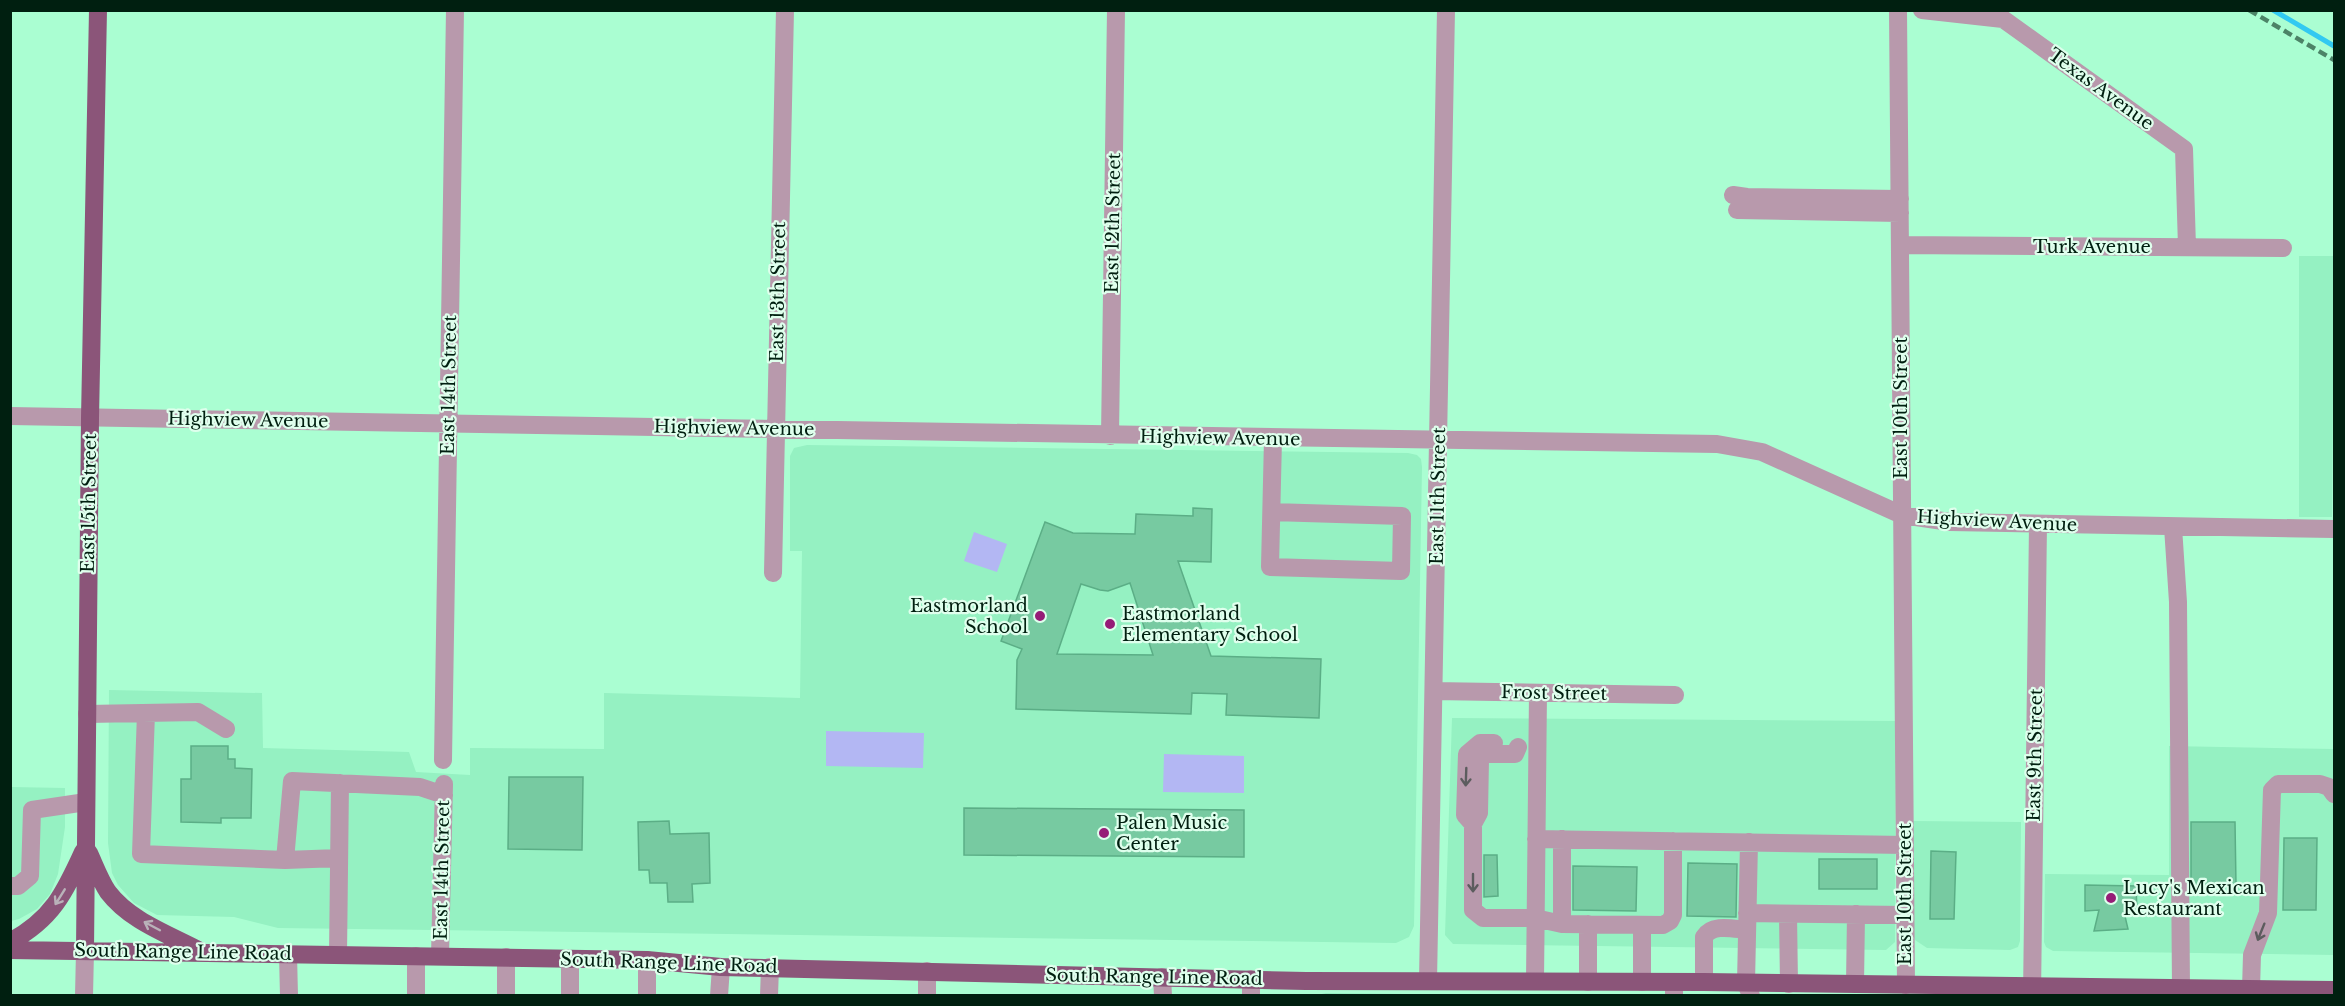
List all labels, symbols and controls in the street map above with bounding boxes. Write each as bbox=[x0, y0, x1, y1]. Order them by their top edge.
street label: Texas Avenue bbox=[2044, 43, 2158, 135]
street label: East 12th Street bbox=[1101, 152, 1125, 294]
street label: East 13th Street bbox=[766, 221, 790, 363]
street label: Turk Avenue bbox=[2033, 236, 2151, 258]
street label: East 14th Street bbox=[437, 315, 461, 455]
street label: East 10th Street bbox=[1890, 337, 1912, 479]
street label: Highview Avenue bbox=[167, 408, 329, 432]
street label: Highview Avenue bbox=[653, 416, 815, 440]
street label: Highview Avenue bbox=[1139, 426, 1301, 450]
street label: East 11th Street bbox=[1426, 427, 1450, 565]
street label: East 15th Street bbox=[77, 433, 101, 573]
street label: Highview Avenue bbox=[1916, 506, 2078, 536]
place label: Eastmorland School bbox=[910, 595, 1028, 638]
place label: Eastmorland Elementary School bbox=[1122, 603, 1298, 646]
marker: Eastmorland School bbox=[1033, 609, 1047, 623]
marker: Eastmorland Elementary School bbox=[1103, 617, 1117, 631]
street label: Frost Street bbox=[1501, 681, 1608, 705]
street label: East 9th Street bbox=[2023, 688, 2047, 822]
one-way arrow bbox=[1460, 766, 1472, 786]
street label: East 14th Street bbox=[430, 800, 454, 940]
place label: Palen Music Center bbox=[1116, 812, 1227, 855]
street label: East 10th Street bbox=[1894, 823, 1916, 965]
marker: Palen Music Center bbox=[1097, 826, 1111, 840]
one-way arrow bbox=[1467, 872, 1479, 892]
place label: Lucy's Mexican Restaurant bbox=[2123, 877, 2265, 920]
one-way arrow bbox=[54, 889, 67, 906]
marker: Lucy's Mexican Restaurant bbox=[2104, 891, 2118, 905]
one-way arrow bbox=[144, 920, 161, 932]
one-way arrow bbox=[2255, 922, 2266, 940]
street label: South Range Line Road bbox=[74, 939, 292, 965]
street label: South Range Line Road bbox=[560, 948, 778, 978]
street label: South Range Line Road bbox=[1045, 964, 1263, 990]

